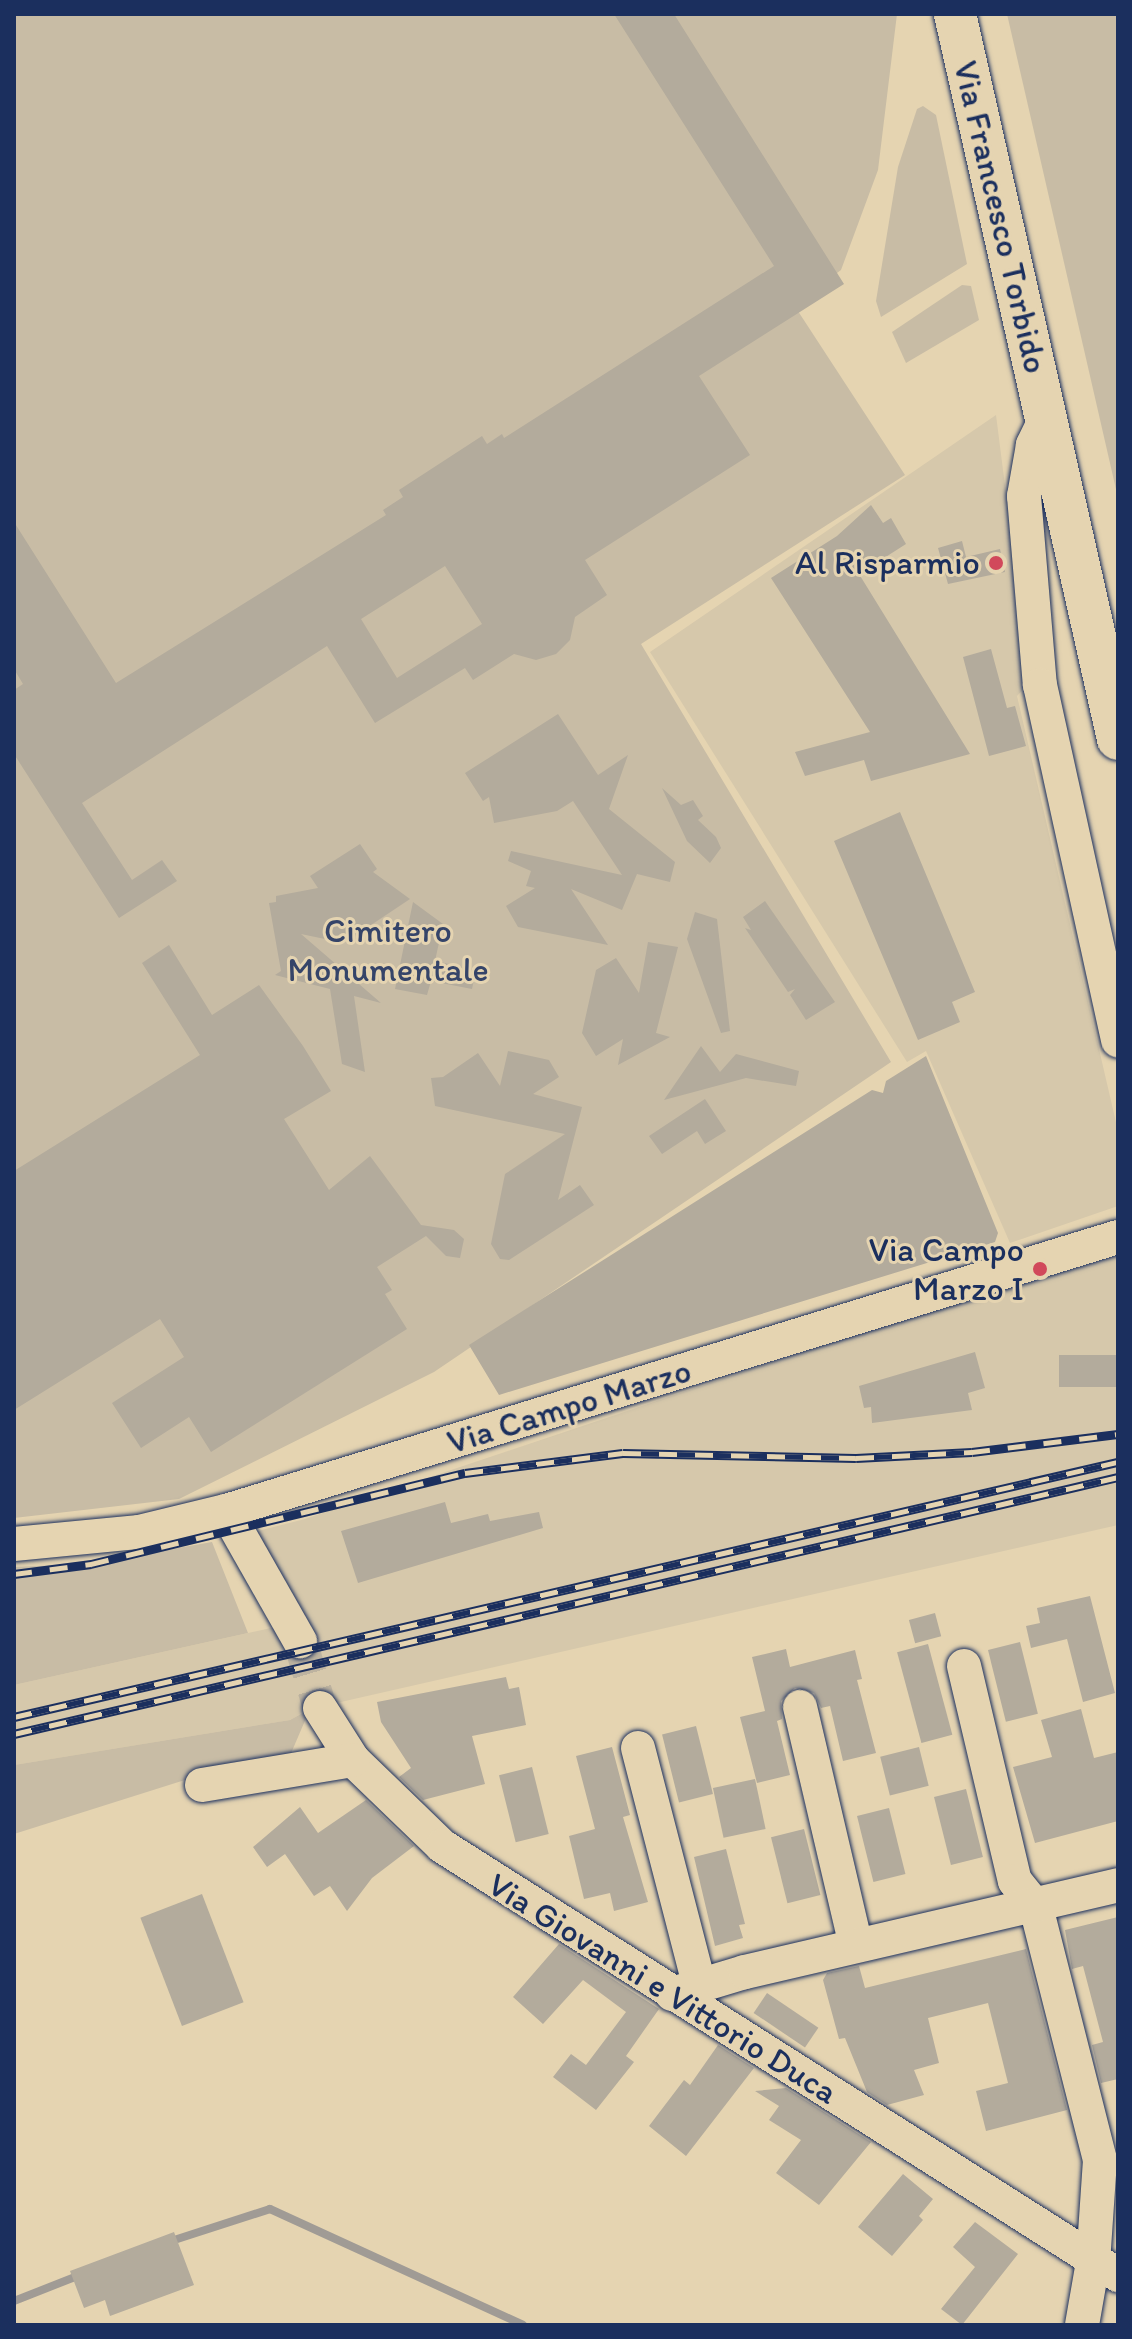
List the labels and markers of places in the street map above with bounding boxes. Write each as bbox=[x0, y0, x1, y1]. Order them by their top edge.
place label: Al Risparmio bbox=[795, 543, 980, 583]
marker: Al Risparmio bbox=[987, 554, 1005, 572]
place label: Via Campo Marzo I bbox=[869, 1229, 1024, 1308]
marker: Via Campo Marzo I bbox=[1031, 1260, 1049, 1278]

